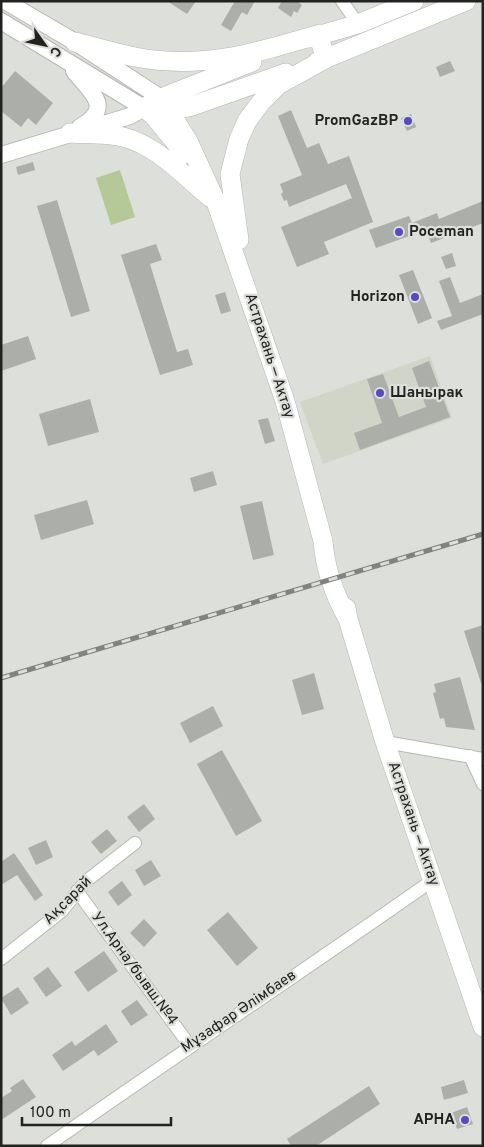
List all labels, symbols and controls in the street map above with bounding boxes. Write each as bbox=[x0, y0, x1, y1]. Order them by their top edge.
north arrow bbox=[20, 20, 70, 70]
text: С bbox=[45, 43, 64, 60]
place label: PromGazBP bbox=[314, 112, 398, 131]
marker: PromGazBP bbox=[402, 115, 414, 127]
place label: Poceman bbox=[409, 223, 474, 242]
marker: Poceman bbox=[393, 226, 405, 238]
place label: Horizon bbox=[350, 288, 405, 307]
street label: Астрахань — Актау bbox=[240, 291, 298, 421]
marker: Horizon bbox=[409, 291, 421, 303]
place label: Шанырак bbox=[390, 384, 464, 403]
marker: Шанырак bbox=[374, 387, 386, 399]
street label: Астрахань — Актау bbox=[383, 759, 443, 889]
street label: Ақсарай bbox=[40, 873, 96, 929]
street label: Ул.Арна/бывш.№4 bbox=[86, 909, 182, 1029]
street label: Мұзафар Әлімбаев bbox=[178, 966, 300, 1058]
scale bar bbox=[22, 1094, 171, 1126]
text: 100 m bbox=[30, 1104, 71, 1123]
place label: АРНА bbox=[413, 1111, 455, 1130]
marker: АРНА bbox=[459, 1114, 471, 1126]

